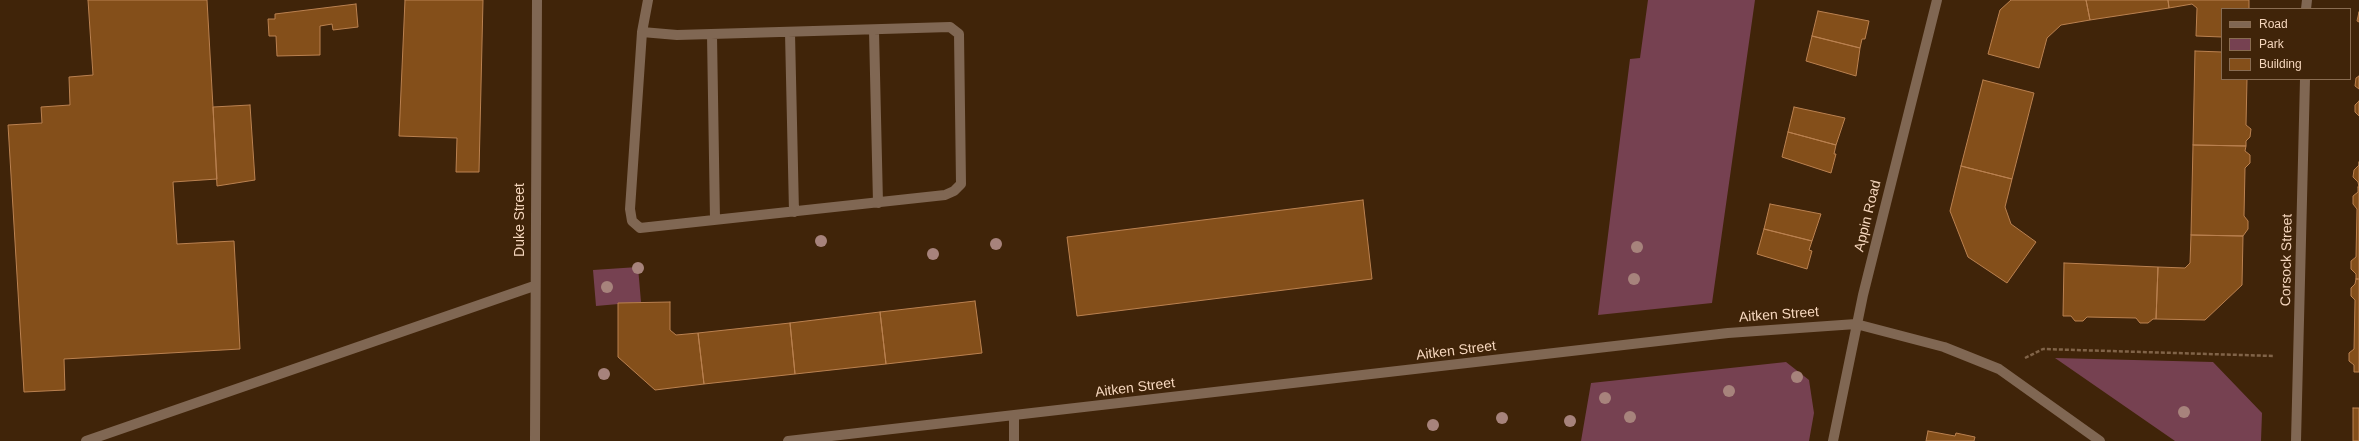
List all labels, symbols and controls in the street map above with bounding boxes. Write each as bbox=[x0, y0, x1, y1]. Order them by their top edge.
legend bbox=[2221, 8, 2351, 80]
text: Road bbox=[2259, 17, 2288, 31]
text: Park bbox=[2259, 37, 2284, 51]
text: Building bbox=[2259, 57, 2302, 71]
street label: Appin Road bbox=[1851, 178, 1885, 254]
street label: Duke Street bbox=[512, 183, 528, 257]
street label: Corsock Street bbox=[2278, 214, 2296, 306]
street label: Aitken Street bbox=[1738, 304, 1820, 326]
street label: Aitken Street bbox=[1415, 338, 1497, 364]
street label: Aitken Street bbox=[1094, 375, 1176, 401]

